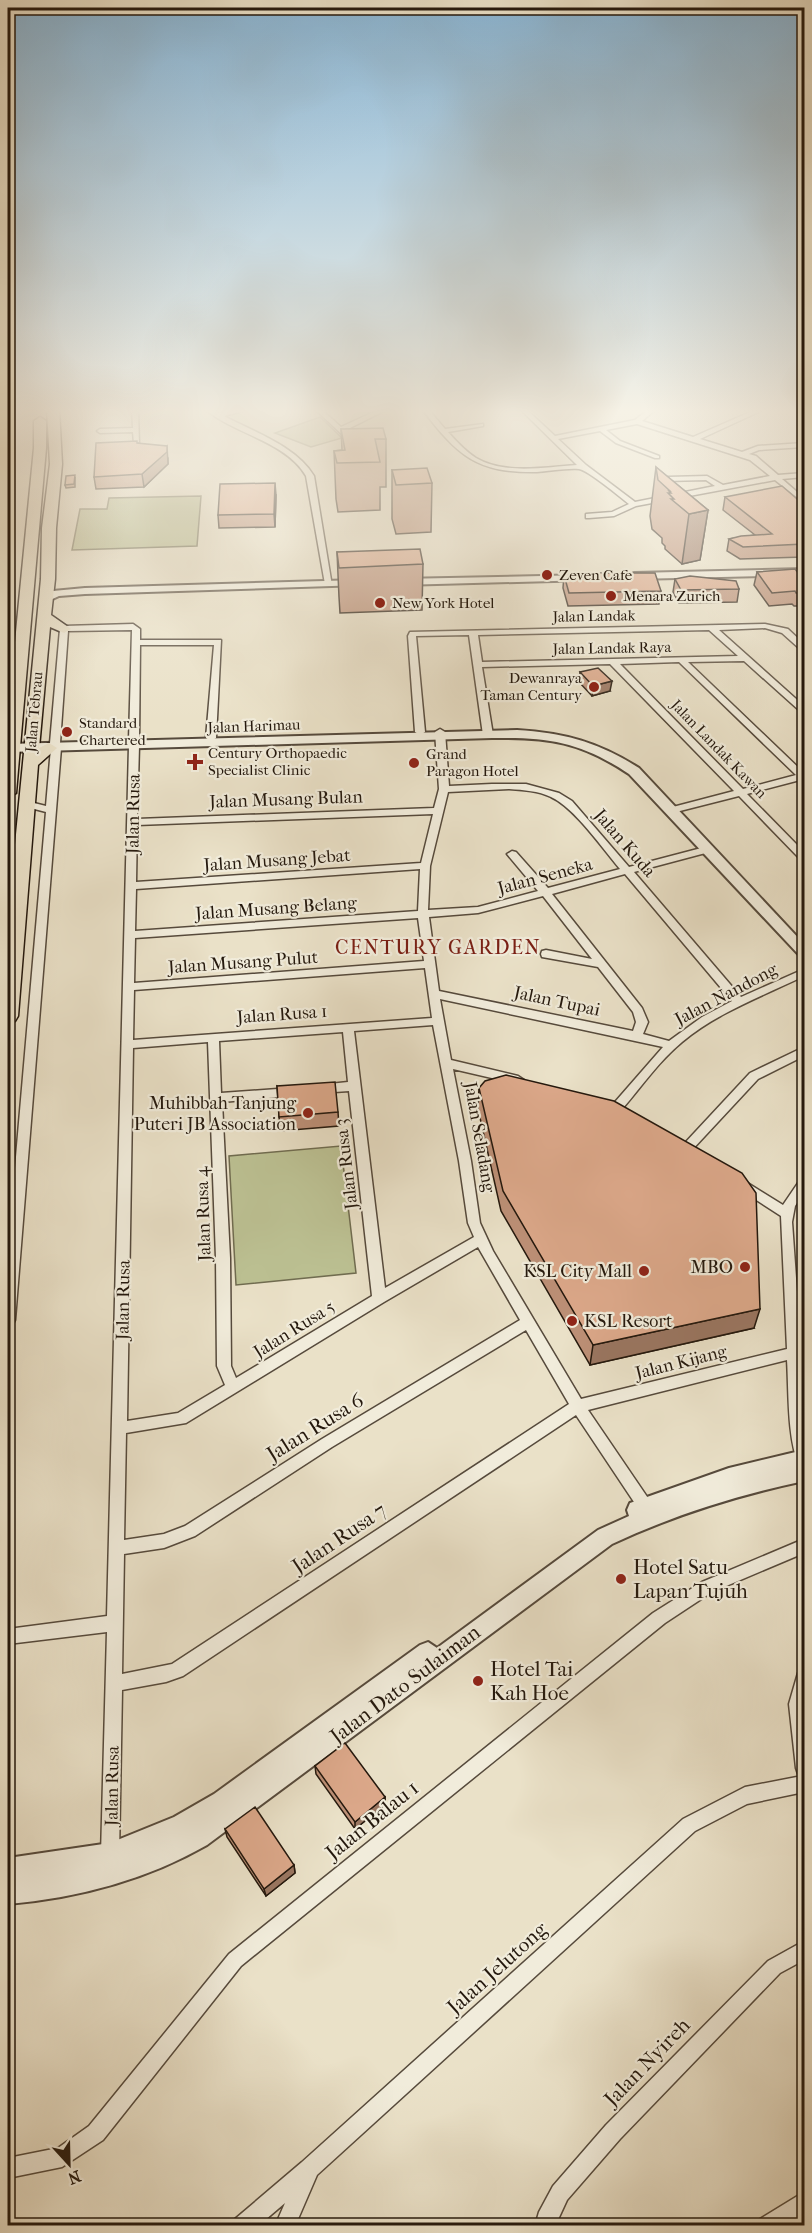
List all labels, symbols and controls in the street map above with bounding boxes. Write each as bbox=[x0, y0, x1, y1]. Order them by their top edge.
place label: Zeven Cafe bbox=[559, 566, 633, 584]
marker: Zeven Cafe bbox=[540, 568, 554, 582]
place label: Menara Zurich bbox=[623, 587, 721, 605]
marker: Menara Zurich bbox=[604, 589, 618, 603]
place label: New York Hotel bbox=[392, 594, 494, 612]
marker: New York Hotel bbox=[373, 596, 387, 610]
street label: Jalan Landak bbox=[551, 606, 636, 626]
street label: Jalan Landak Raya bbox=[552, 638, 672, 658]
place label: Dewanraya Taman Century bbox=[481, 669, 583, 704]
street label: Jalan Tebrau bbox=[21, 670, 47, 754]
marker: Dewanraya Taman Century bbox=[587, 680, 601, 694]
street label: Jalan Landak Kawan bbox=[667, 695, 771, 802]
place label: Standard Chartered bbox=[79, 714, 146, 749]
street label: Jalan Harimau bbox=[206, 715, 301, 737]
marker: Standard Chartered bbox=[60, 725, 74, 739]
place label: Century Orthopaedic Specialist Clinic bbox=[208, 744, 347, 779]
place label: Grand Paragon Hotel bbox=[426, 745, 519, 780]
marker: Century Orthopaedic Specialist Clinic bbox=[186, 753, 204, 771]
marker: Grand Paragon Hotel bbox=[407, 756, 421, 770]
street label: Jalan Rusa bbox=[122, 773, 145, 856]
street label: Jalan Musang Bulan bbox=[207, 786, 364, 813]
street label: Jalan Kuda bbox=[588, 804, 660, 882]
street label: Jalan Musang Jebat bbox=[201, 845, 352, 876]
street label: Jalan Seneka bbox=[493, 854, 595, 900]
street label: Jalan Musang Belang bbox=[193, 892, 358, 925]
district label: CENTURY GARDEN bbox=[335, 936, 541, 959]
street label: Jalan Musang Pulut bbox=[165, 947, 319, 978]
street label: Jalan Nandong bbox=[670, 958, 781, 1031]
street label: Jalan Tupai bbox=[510, 982, 603, 1021]
street label: Jalan Rusa 1 bbox=[234, 1001, 328, 1028]
street label: Jalan Seladang bbox=[459, 1078, 500, 1194]
place label: Muhibbah Tanjung Puteri JB Association bbox=[134, 1093, 297, 1135]
marker: Muhibbah Tanjung Puteri JB Association bbox=[301, 1106, 315, 1120]
street label: Jalan Rusa 3 bbox=[330, 1117, 363, 1213]
street label: Jalan Rusa 4 bbox=[191, 1166, 216, 1264]
place label: MBO bbox=[691, 1257, 733, 1278]
street label: Jalan Rusa bbox=[112, 1259, 135, 1342]
marker: MBO bbox=[738, 1260, 752, 1274]
place label: KSL City Mall bbox=[523, 1261, 632, 1282]
marker: KSL City Mall bbox=[637, 1264, 651, 1278]
street label: Jalan Rusa 5 bbox=[248, 1296, 339, 1364]
place label: KSL Resort bbox=[584, 1311, 673, 1332]
marker: KSL Resort bbox=[565, 1314, 579, 1328]
street label: Jalan Kijang bbox=[631, 1341, 729, 1384]
street label: Jalan Rusa 6 bbox=[261, 1387, 368, 1467]
street label: Jalan Rusa 7 bbox=[286, 1498, 391, 1579]
place label: Hotel Satu Lapan Tujuh bbox=[633, 1555, 748, 1603]
marker: Hotel Satu Lapan Tujuh bbox=[614, 1572, 628, 1586]
street label: Jalan Dato Sulaiman bbox=[324, 1620, 485, 1749]
place label: Hotel Tai Kah Hoe bbox=[490, 1657, 573, 1705]
marker: Hotel Tai Kah Hoe bbox=[471, 1674, 485, 1688]
street label: Jalan Rusa bbox=[101, 1745, 124, 1828]
street label: Jalan Balau 1 bbox=[319, 1775, 423, 1866]
street label: Jalan Jelutong bbox=[441, 1916, 552, 2020]
street label: Jalan Nyireh bbox=[598, 2013, 695, 2112]
north arrow bbox=[39, 2134, 99, 2194]
text: N bbox=[64, 2166, 84, 2189]

